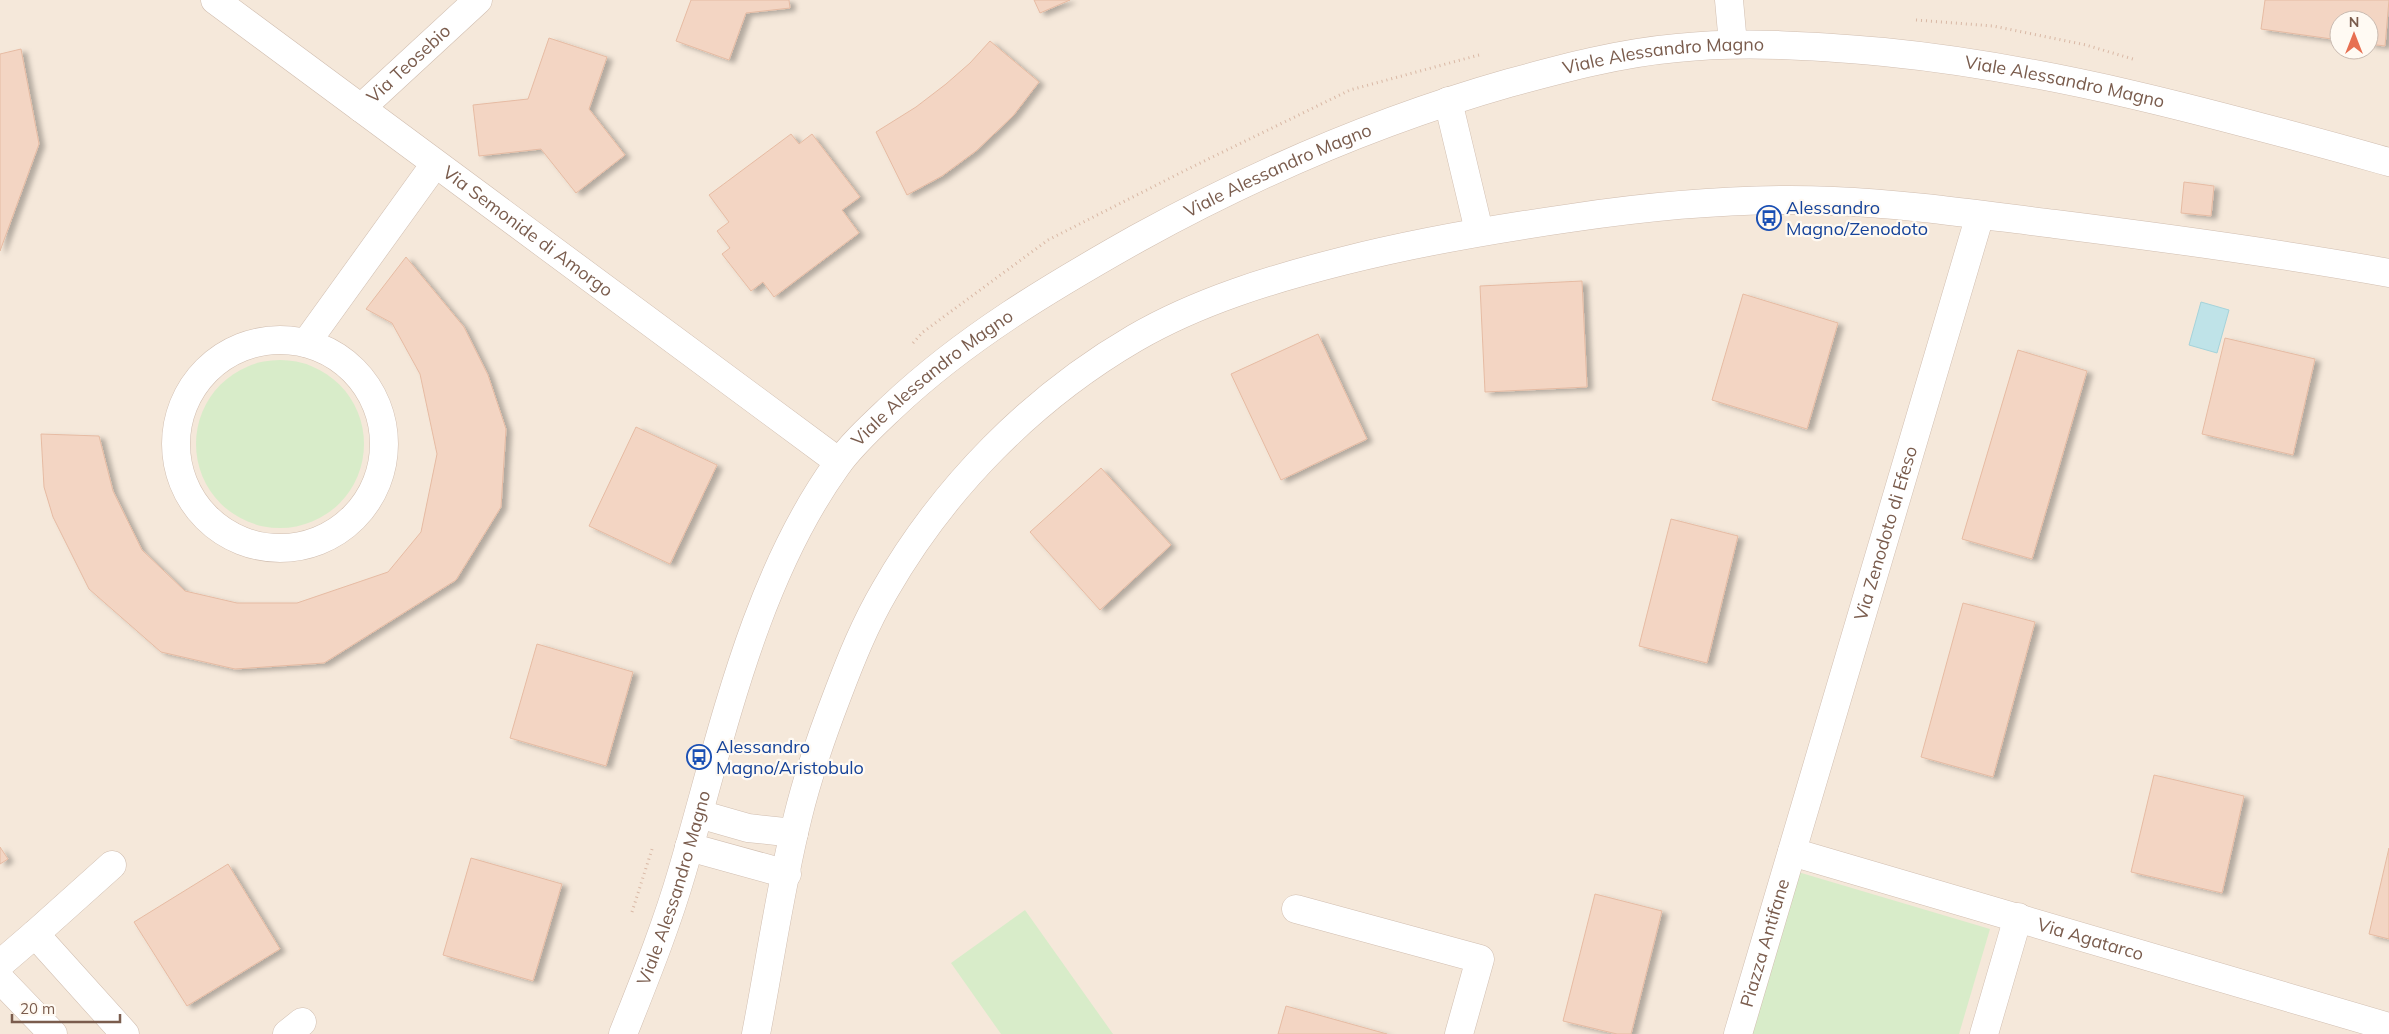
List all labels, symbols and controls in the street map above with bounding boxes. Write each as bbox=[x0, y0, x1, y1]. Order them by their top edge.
north arrow bbox=[2329, 10, 2379, 60]
text: N bbox=[2349, 13, 2359, 31]
street label: Via Teosebio bbox=[362, 19, 455, 108]
street label: Viale Alessandro Magno bbox=[1560, 33, 1764, 79]
street label: Viale Alessandro Magno bbox=[1963, 50, 2167, 113]
street label: Viale Alessandro Magno bbox=[1180, 118, 1375, 222]
street label: Via Semonide di Amorgo bbox=[438, 160, 618, 302]
place label: Alessandro Magno/Zenodoto bbox=[1786, 196, 1928, 240]
bus stop icon: Alessandro Magno/Zenodoto bbox=[1756, 205, 1782, 231]
street label: Viale Alessandro Magno bbox=[846, 304, 1017, 451]
street label: Via Zenodoto di Efeso bbox=[1849, 443, 1922, 623]
place label: Alessandro Magno/Aristobulo bbox=[716, 735, 864, 779]
bus stop icon: Alessandro Magno/Aristobulo bbox=[686, 744, 712, 770]
street label: Viale Alessandro Magno bbox=[631, 788, 715, 988]
street label: Piazza Antifane bbox=[1735, 876, 1794, 1010]
street label: Via Agatarco bbox=[2035, 913, 2146, 965]
scale bar bbox=[12, 992, 120, 1024]
text: 20 m bbox=[20, 999, 55, 1018]

